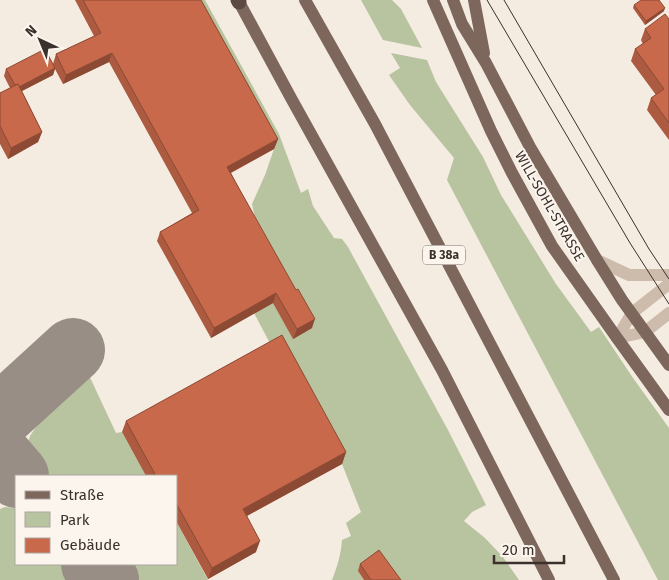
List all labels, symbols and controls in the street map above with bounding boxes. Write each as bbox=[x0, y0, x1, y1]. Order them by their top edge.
north arrow bbox=[15, 15, 65, 65]
text: N bbox=[22, 22, 41, 40]
street label: WILL-SOHL-STRASSE bbox=[511, 148, 588, 264]
road number: B 38a bbox=[423, 246, 465, 264]
legend bbox=[15, 475, 178, 565]
text: Straße bbox=[60, 486, 104, 504]
text: Park bbox=[60, 511, 90, 529]
scale bar bbox=[494, 532, 564, 564]
text: Gebäude bbox=[60, 536, 120, 554]
text: 20 m bbox=[502, 541, 535, 559]

